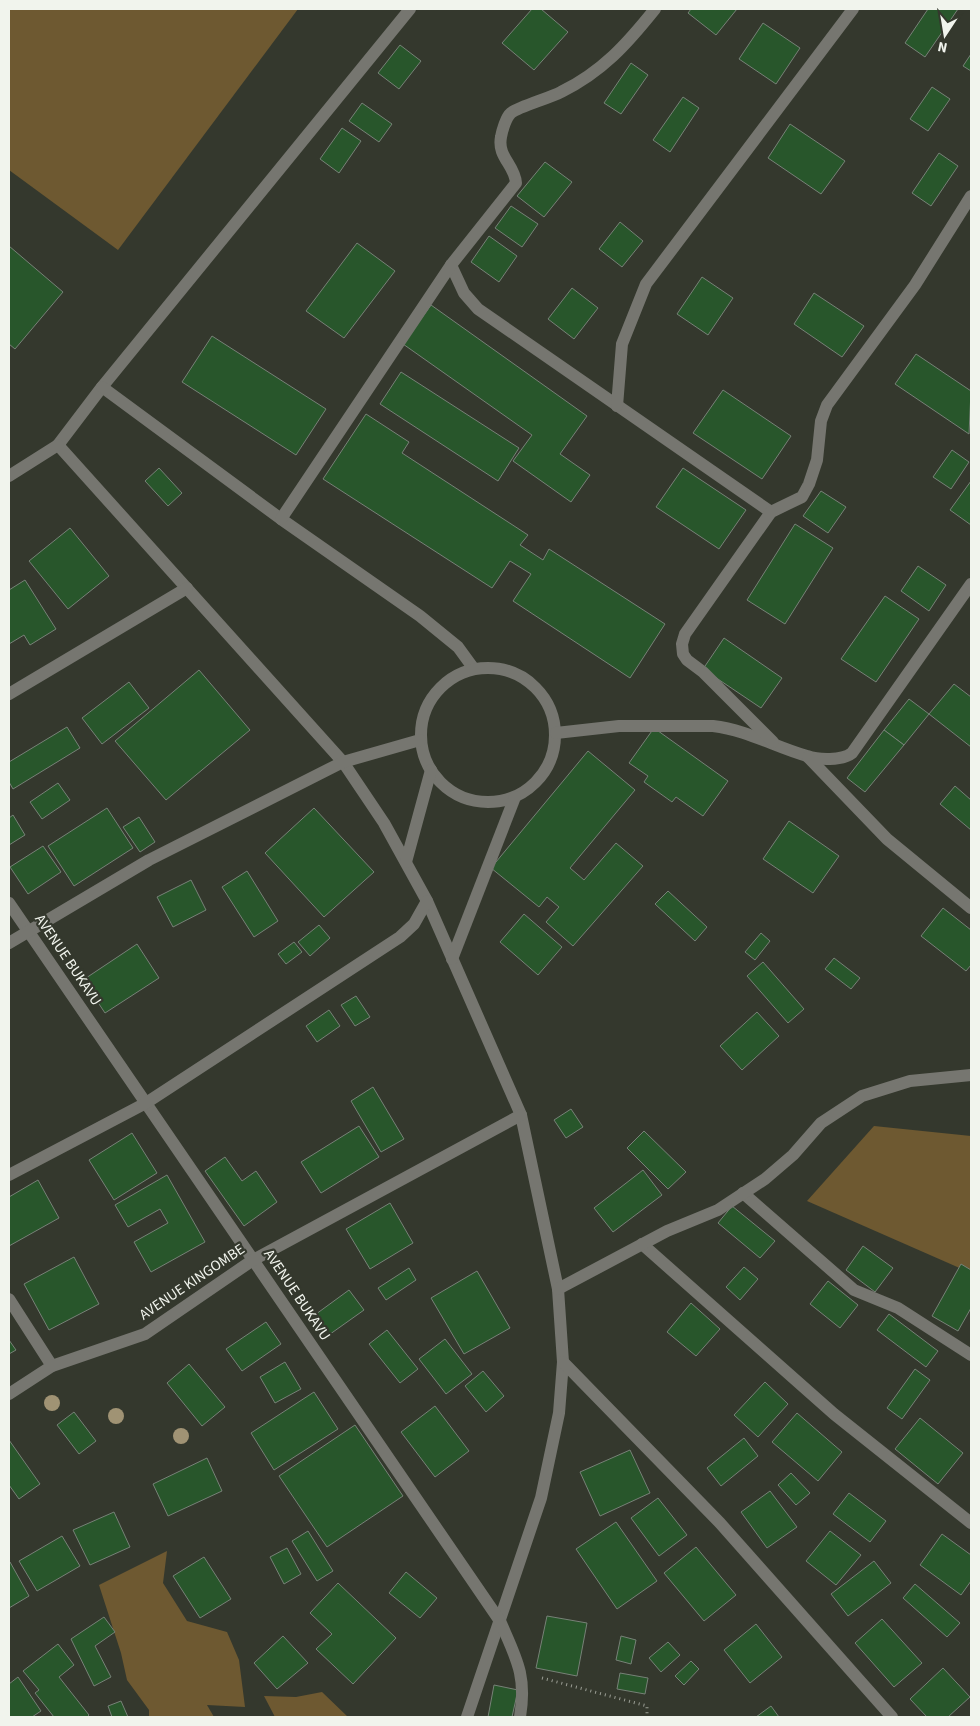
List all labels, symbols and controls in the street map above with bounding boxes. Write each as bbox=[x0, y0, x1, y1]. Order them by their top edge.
north arrow bbox=[920, 10, 970, 60]
text: N bbox=[936, 36, 949, 57]
street label: AVENUE BUKAVU bbox=[30, 910, 106, 1010]
street label: AVENUE KINGOMBE bbox=[135, 1239, 249, 1325]
street label: AVENUE BUKAVU bbox=[259, 1245, 335, 1345]

